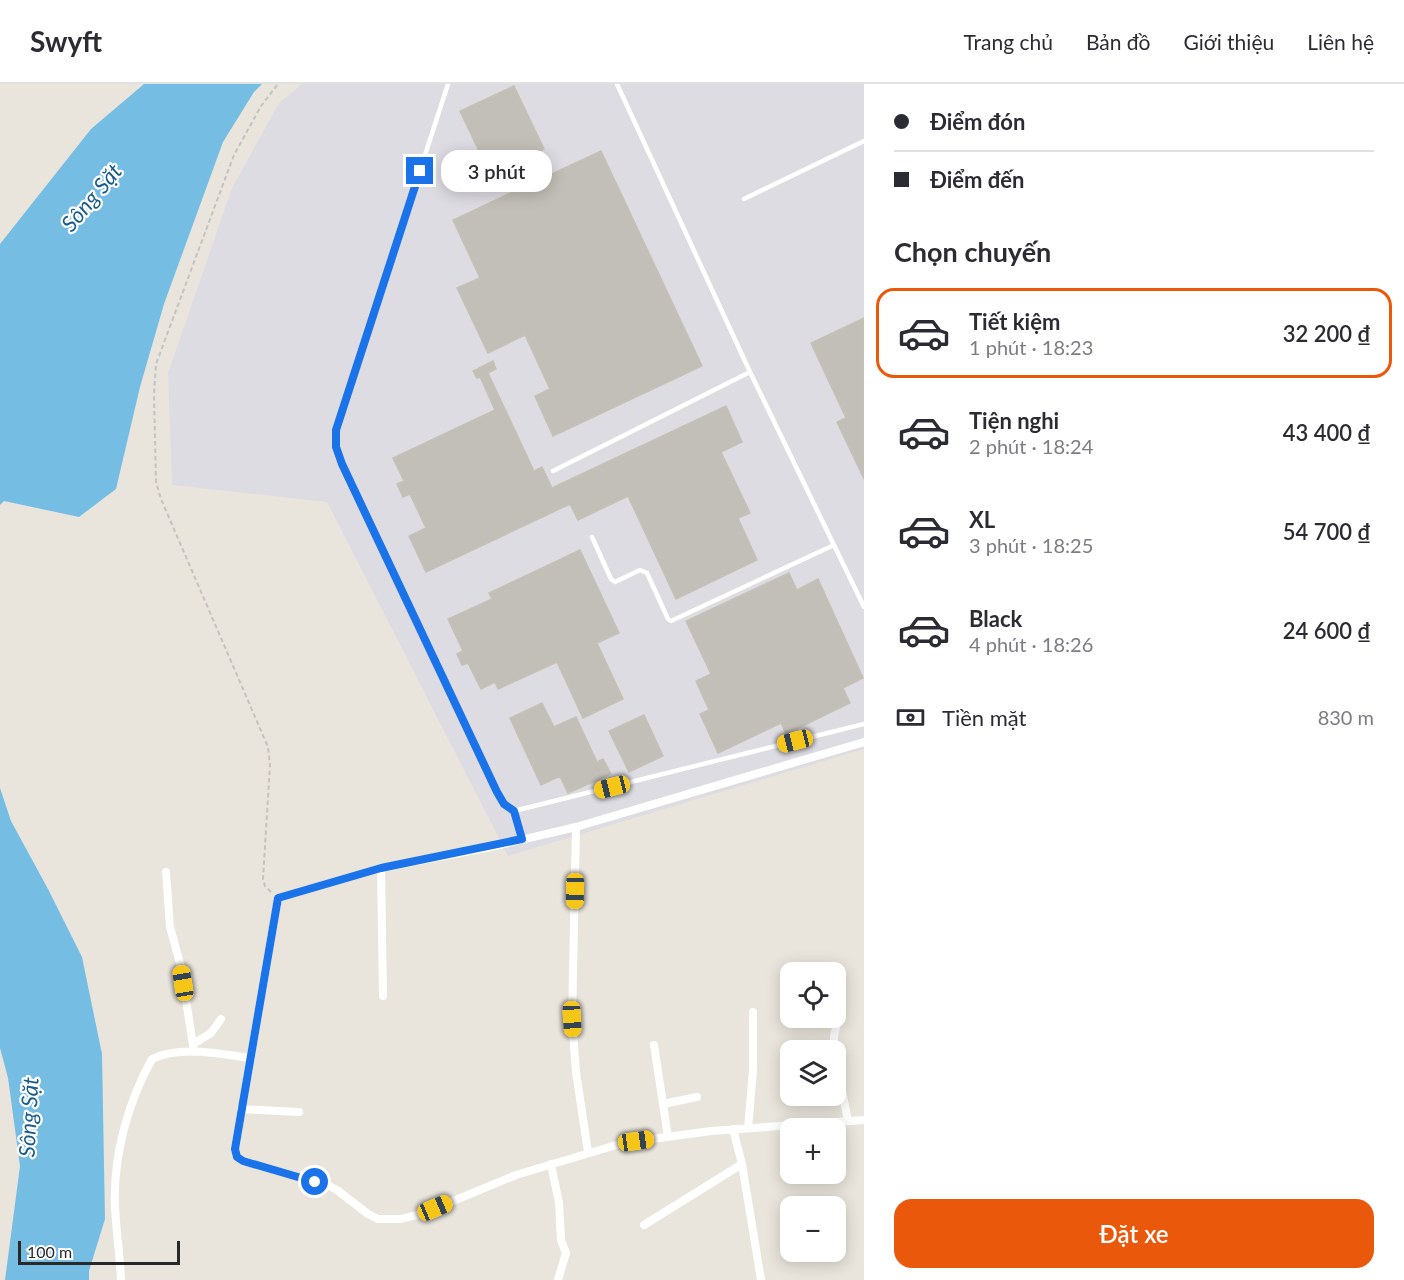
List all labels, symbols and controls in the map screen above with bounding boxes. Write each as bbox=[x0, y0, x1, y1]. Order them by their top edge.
text: Swyft bbox=[30, 24, 102, 58]
text: Trang chủ bbox=[963, 29, 1053, 54]
text: Bản đồ bbox=[1086, 29, 1151, 54]
text: Giới thiệu bbox=[1184, 29, 1274, 54]
text: Liên hệ bbox=[1307, 29, 1374, 54]
text: Điểm đón bbox=[930, 108, 1025, 135]
callout: 3 phút bbox=[441, 150, 552, 192]
water label: Sông Sặt bbox=[55, 157, 127, 236]
route end bbox=[406, 157, 433, 184]
text: 3 phút bbox=[468, 159, 525, 183]
text: Điểm đến bbox=[930, 166, 1025, 193]
text: Chọn chuyến bbox=[894, 235, 1051, 268]
icon: car bbox=[897, 306, 951, 360]
text: Tiết kiệm bbox=[969, 308, 1060, 335]
text: 32 200 ₫ bbox=[1283, 320, 1371, 347]
text: 1 phút · 18:23 bbox=[969, 335, 1093, 359]
icon: car bbox=[897, 405, 951, 459]
text: Tiện nghi bbox=[969, 407, 1059, 434]
text: 43 400 ₫ bbox=[1283, 419, 1371, 446]
text: 2 phút · 18:24 bbox=[969, 434, 1093, 458]
icon: car bbox=[897, 504, 951, 558]
text: XL bbox=[969, 506, 995, 533]
text: 54 700 ₫ bbox=[1283, 518, 1371, 545]
text: 3 phút · 18:25 bbox=[969, 533, 1093, 557]
icon: car bbox=[897, 603, 951, 657]
text: Black bbox=[969, 605, 1022, 632]
text: 24 600 ₫ bbox=[1283, 617, 1371, 644]
text: 4 phút · 18:26 bbox=[969, 632, 1093, 656]
icon: cash bbox=[894, 701, 927, 734]
text: Tiền mặt bbox=[942, 704, 1027, 731]
text: 830 m bbox=[1318, 705, 1374, 729]
car bbox=[775, 728, 815, 754]
car bbox=[592, 774, 632, 800]
car bbox=[566, 873, 584, 909]
map controls bbox=[780, 962, 846, 1262]
button: locate bbox=[780, 962, 846, 1028]
car bbox=[171, 964, 195, 1002]
car bbox=[562, 1001, 582, 1037]
button: layers bbox=[780, 1040, 846, 1106]
water label: Sông Sặt bbox=[12, 1076, 44, 1158]
button: + bbox=[780, 1118, 846, 1184]
car bbox=[617, 1130, 655, 1152]
route start bbox=[301, 1168, 328, 1195]
car bbox=[415, 1193, 455, 1223]
button: − bbox=[780, 1196, 846, 1262]
button: Đặt xe bbox=[894, 1199, 1374, 1268]
scale bar bbox=[18, 1238, 180, 1266]
text: 100 m bbox=[27, 1242, 72, 1261]

